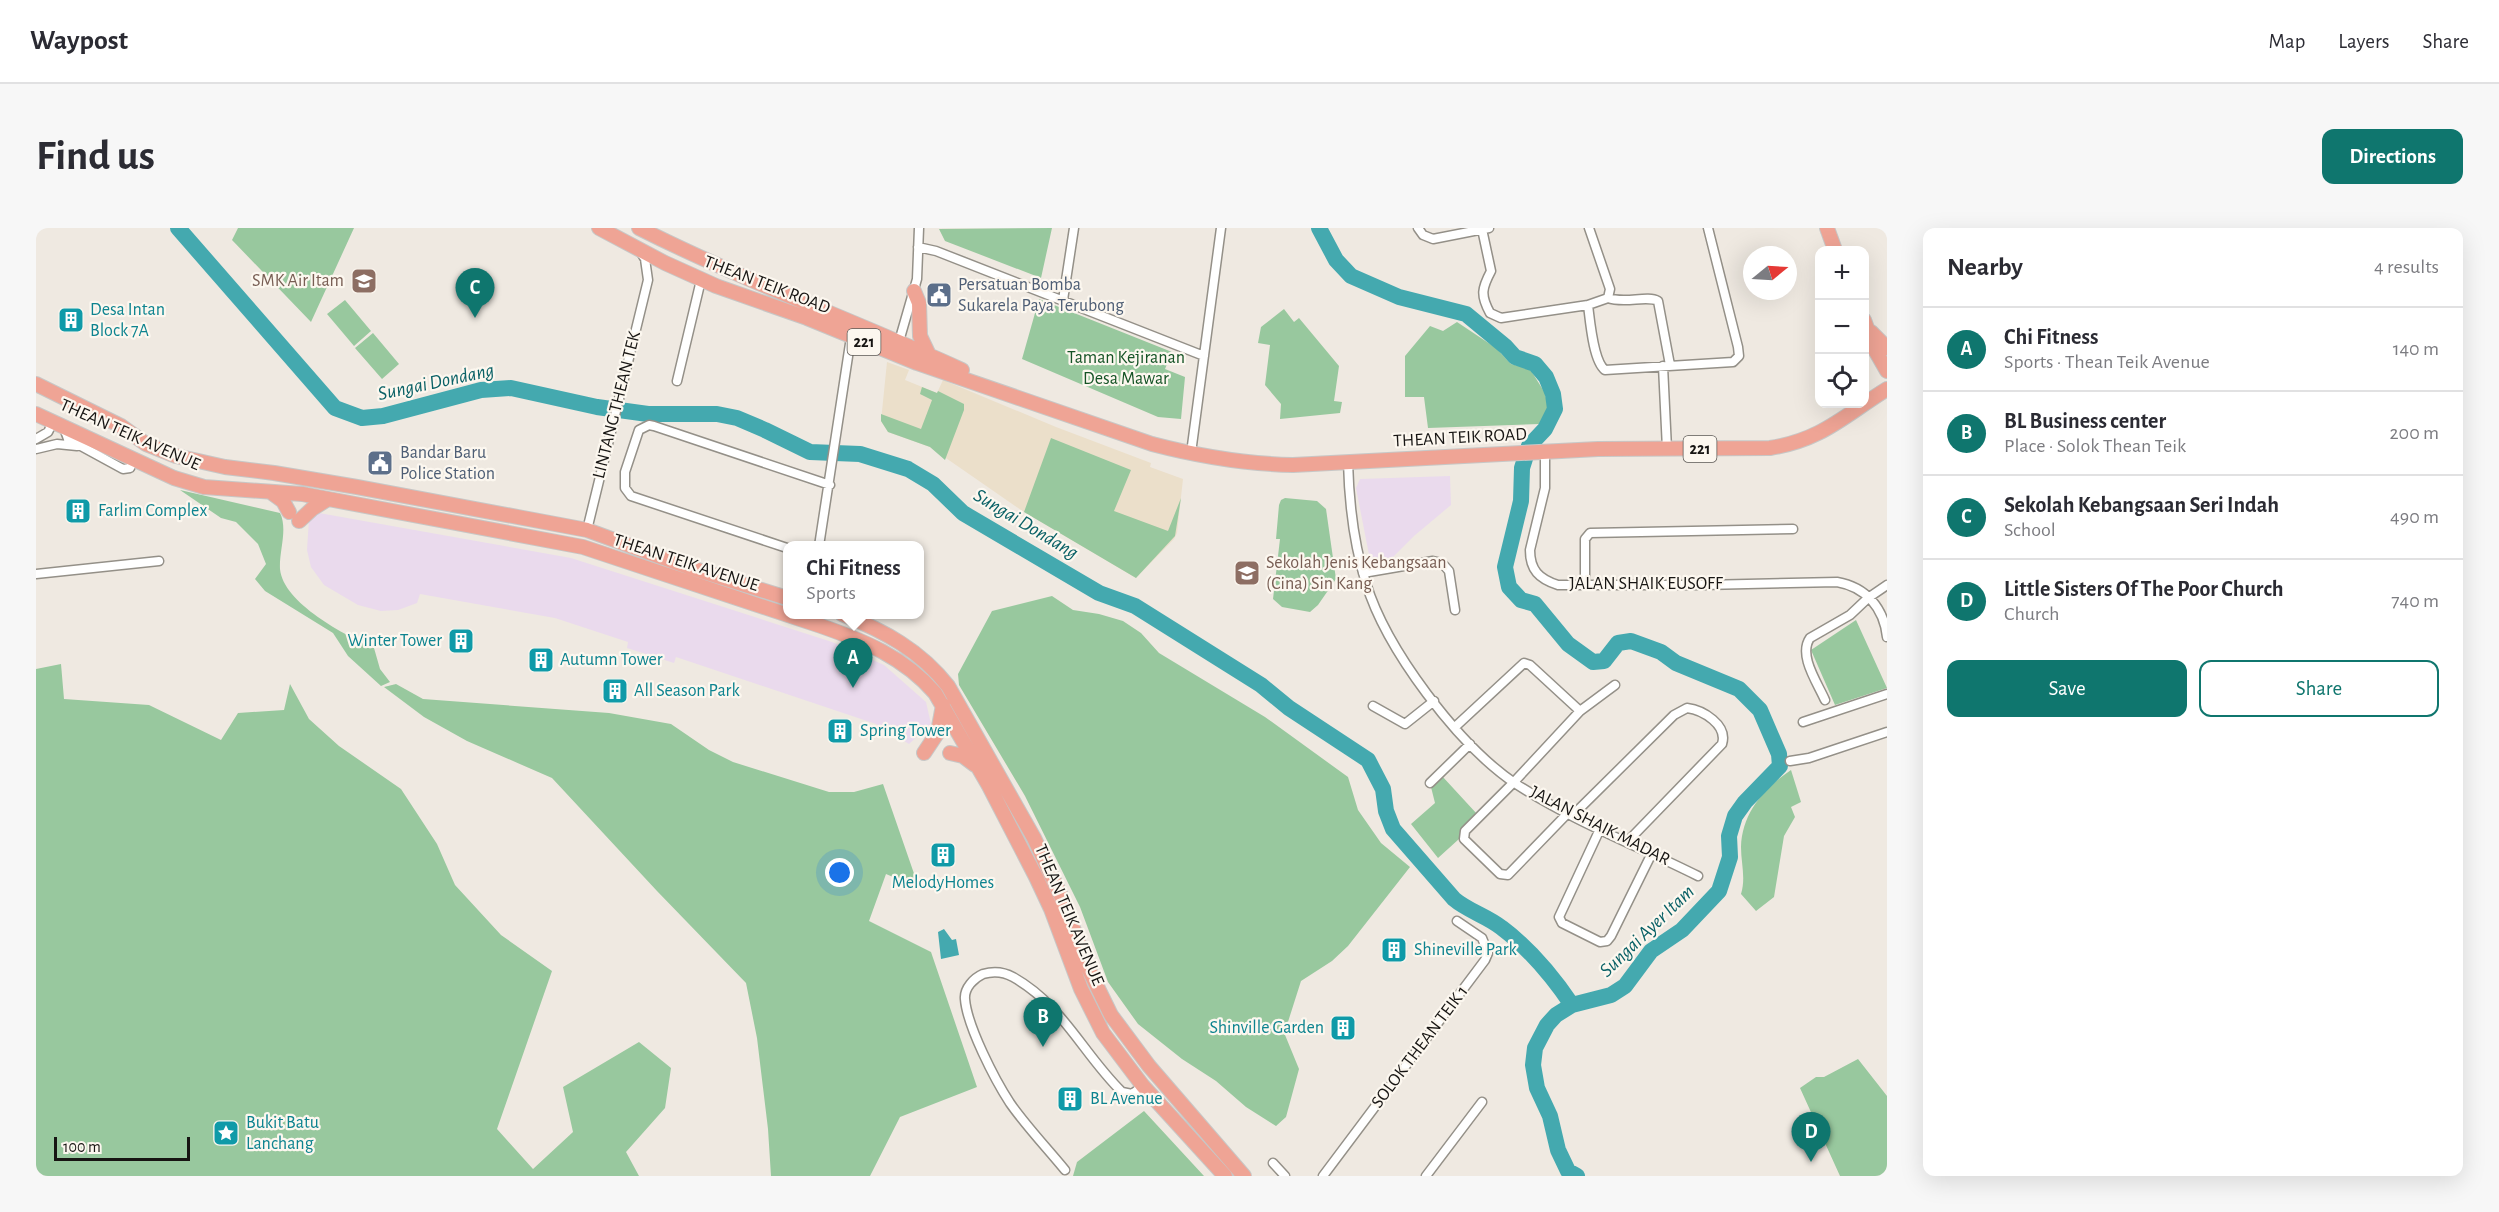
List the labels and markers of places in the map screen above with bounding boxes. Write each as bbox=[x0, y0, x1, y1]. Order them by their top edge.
school or university icon: SMK Air Itam bbox=[349, 266, 379, 296]
pin: C bbox=[456, 268, 494, 318]
place label: SMK Air Itam bbox=[252, 272, 344, 290]
place label: Persatuan Bomba Sukarela Paya Terubong bbox=[958, 276, 1124, 315]
public building icon: Persatuan Bomba Sukarela Paya Terubong bbox=[924, 280, 954, 310]
place label: Desa Intan Block 7A bbox=[90, 301, 165, 340]
building icon: Desa Intan Block 7A bbox=[56, 305, 86, 335]
place label: Bandar Baru Police Station bbox=[400, 444, 495, 483]
public building icon: Bandar Baru Police Station bbox=[365, 448, 395, 478]
building icon: Farlim Complex bbox=[63, 496, 93, 526]
place label: Farlim Complex bbox=[98, 502, 207, 520]
place label: Sekolah Jenis Kebangsaan (Cina) Sin Kang bbox=[1266, 554, 1447, 593]
school or university icon: Sekolah Jenis Kebangsaan (Cina) Sin Kang bbox=[1232, 558, 1262, 588]
building icon: Winter Tower bbox=[446, 626, 476, 656]
place label: Winter Tower bbox=[348, 632, 442, 650]
pin: A bbox=[834, 638, 872, 688]
building icon: Autumn Tower bbox=[526, 645, 556, 675]
place label: Autumn Tower bbox=[560, 651, 663, 669]
building icon: All Season Park bbox=[600, 676, 630, 706]
place label: All Season Park bbox=[634, 682, 740, 700]
building icon: Spring Tower bbox=[825, 716, 855, 746]
place label: Spring Tower bbox=[860, 722, 951, 740]
building icon: MelodyHomes bbox=[928, 840, 958, 870]
place label: MelodyHomes bbox=[892, 874, 994, 892]
building icon: Shineville Park bbox=[1379, 935, 1409, 965]
place label: Shineville Park bbox=[1414, 941, 1518, 959]
pin: B bbox=[1024, 998, 1062, 1047]
building icon: Shinville Garden bbox=[1328, 1013, 1358, 1043]
place label: Shinville Garden bbox=[1209, 1019, 1324, 1037]
building icon: BL Avenue bbox=[1055, 1084, 1085, 1114]
place label: BL Avenue bbox=[1090, 1090, 1163, 1108]
pin: D bbox=[1792, 1112, 1830, 1162]
place label: Bukit Batu Lanchang bbox=[246, 1114, 319, 1153]
place icon: Bukit Batu Lanchang bbox=[211, 1118, 241, 1148]

